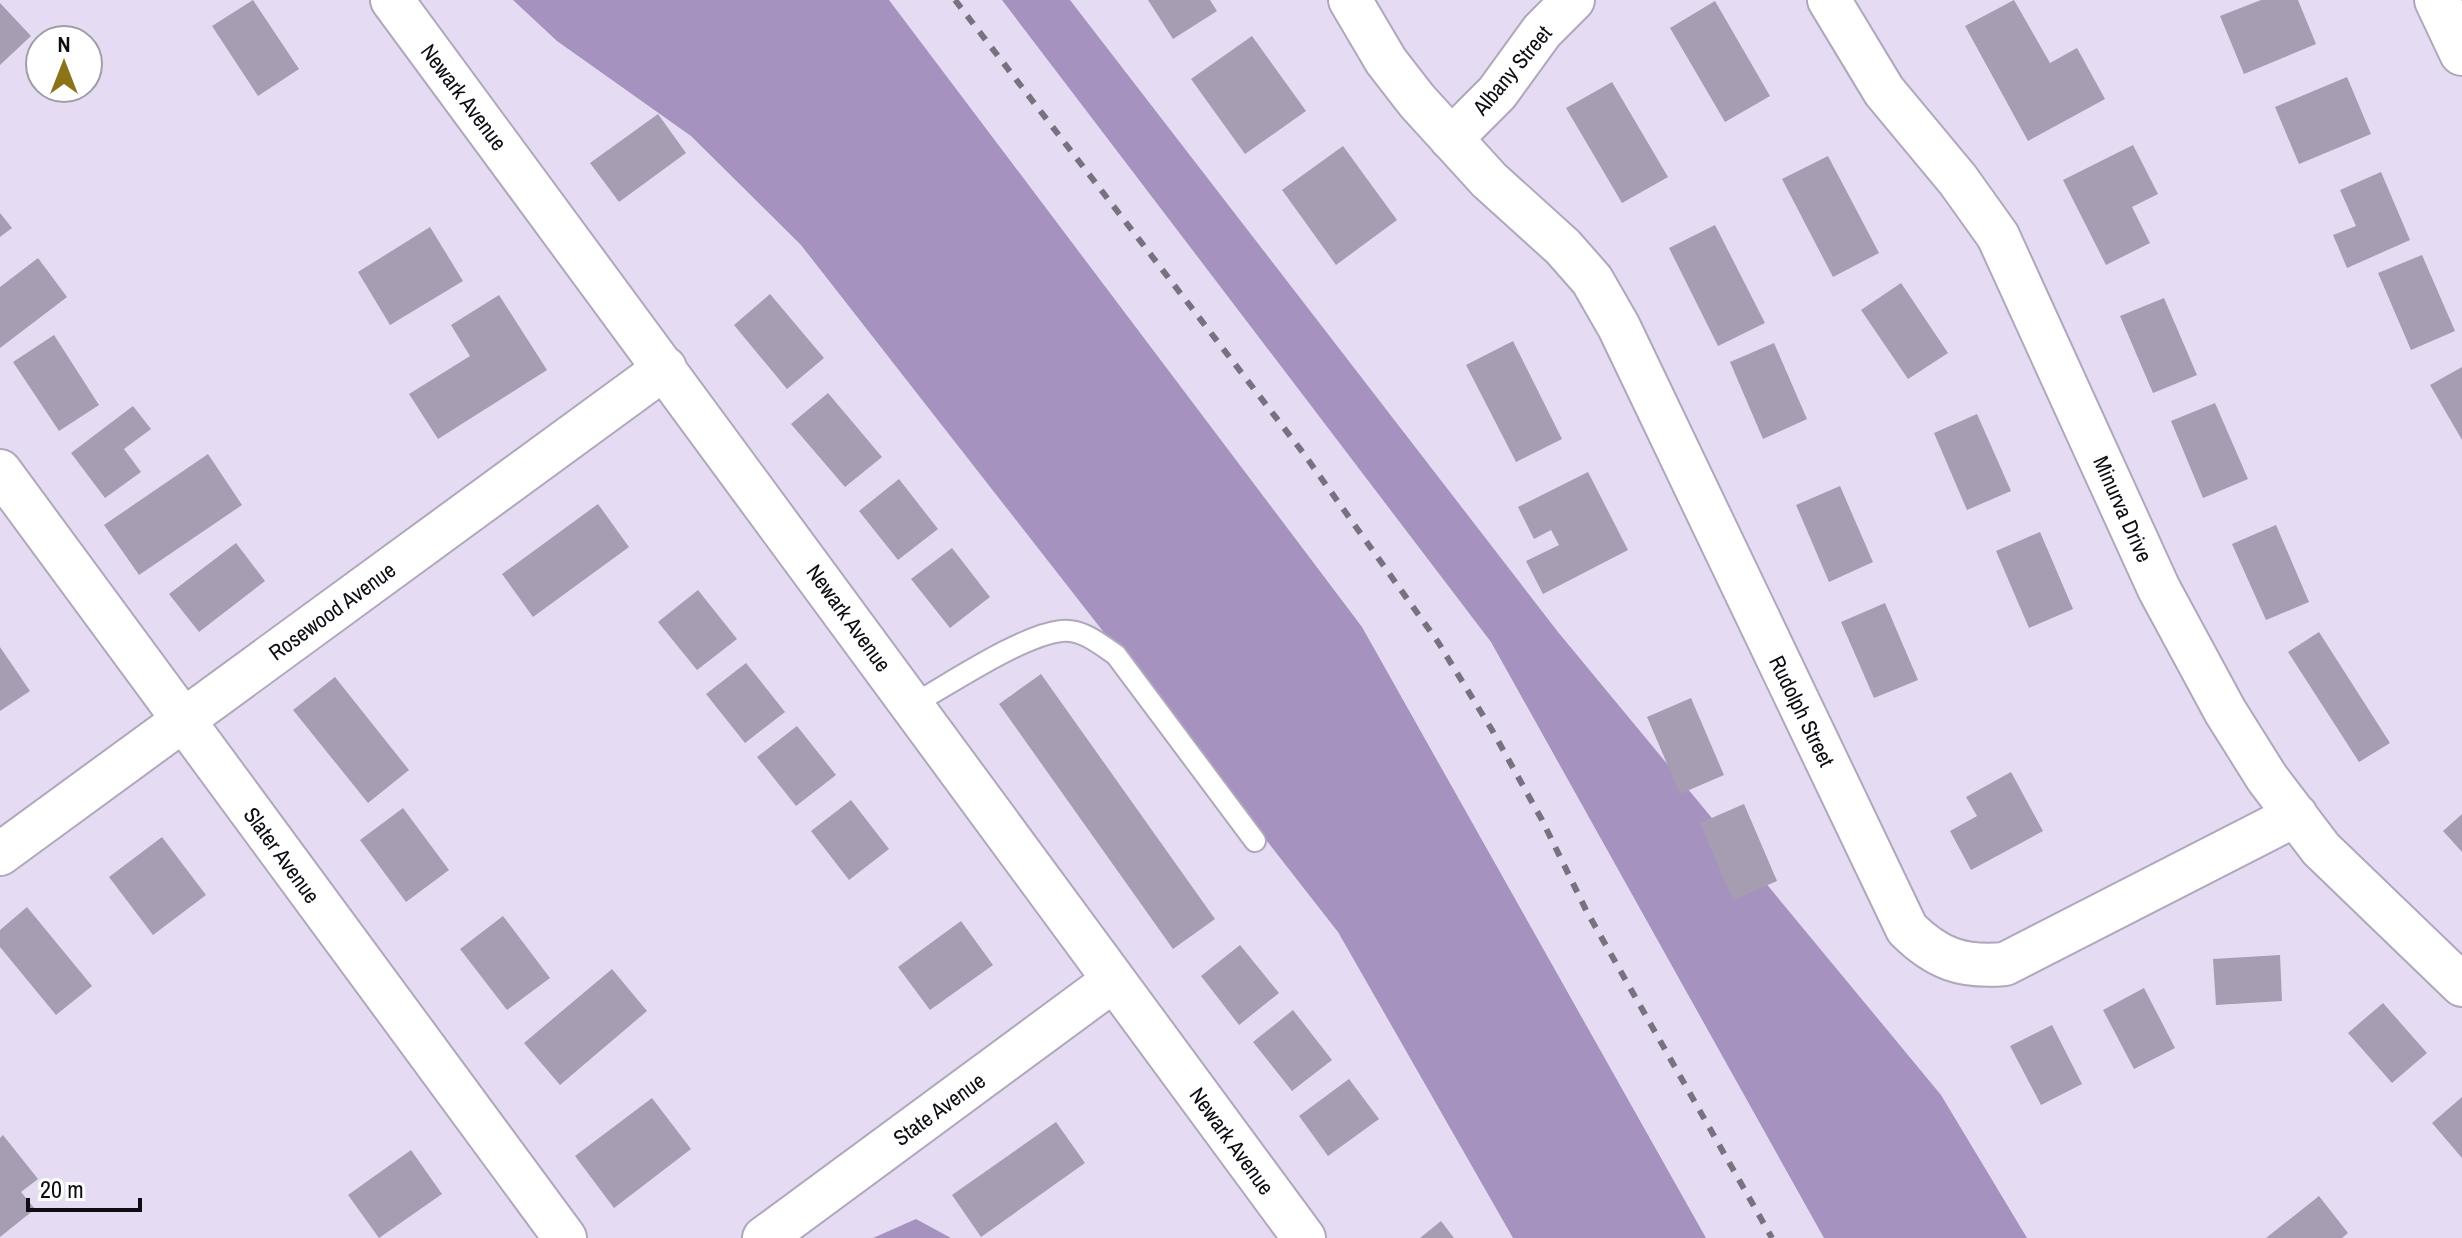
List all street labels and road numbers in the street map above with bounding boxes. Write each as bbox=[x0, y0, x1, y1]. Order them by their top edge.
street label: Albany Street bbox=[1465, 19, 1558, 122]
street label: Newark Avenue bbox=[414, 38, 514, 156]
street label: Minurva Drive bbox=[2086, 451, 2160, 567]
street label: Rosewood Avenue bbox=[262, 555, 402, 667]
street label: Newark Avenue bbox=[800, 558, 898, 678]
street label: Rudolph Street bbox=[1762, 650, 1842, 772]
street label: Slater Avenue bbox=[237, 801, 327, 909]
street label: State Avenue bbox=[887, 1065, 991, 1153]
street label: Newark Avenue bbox=[1183, 1081, 1281, 1201]

